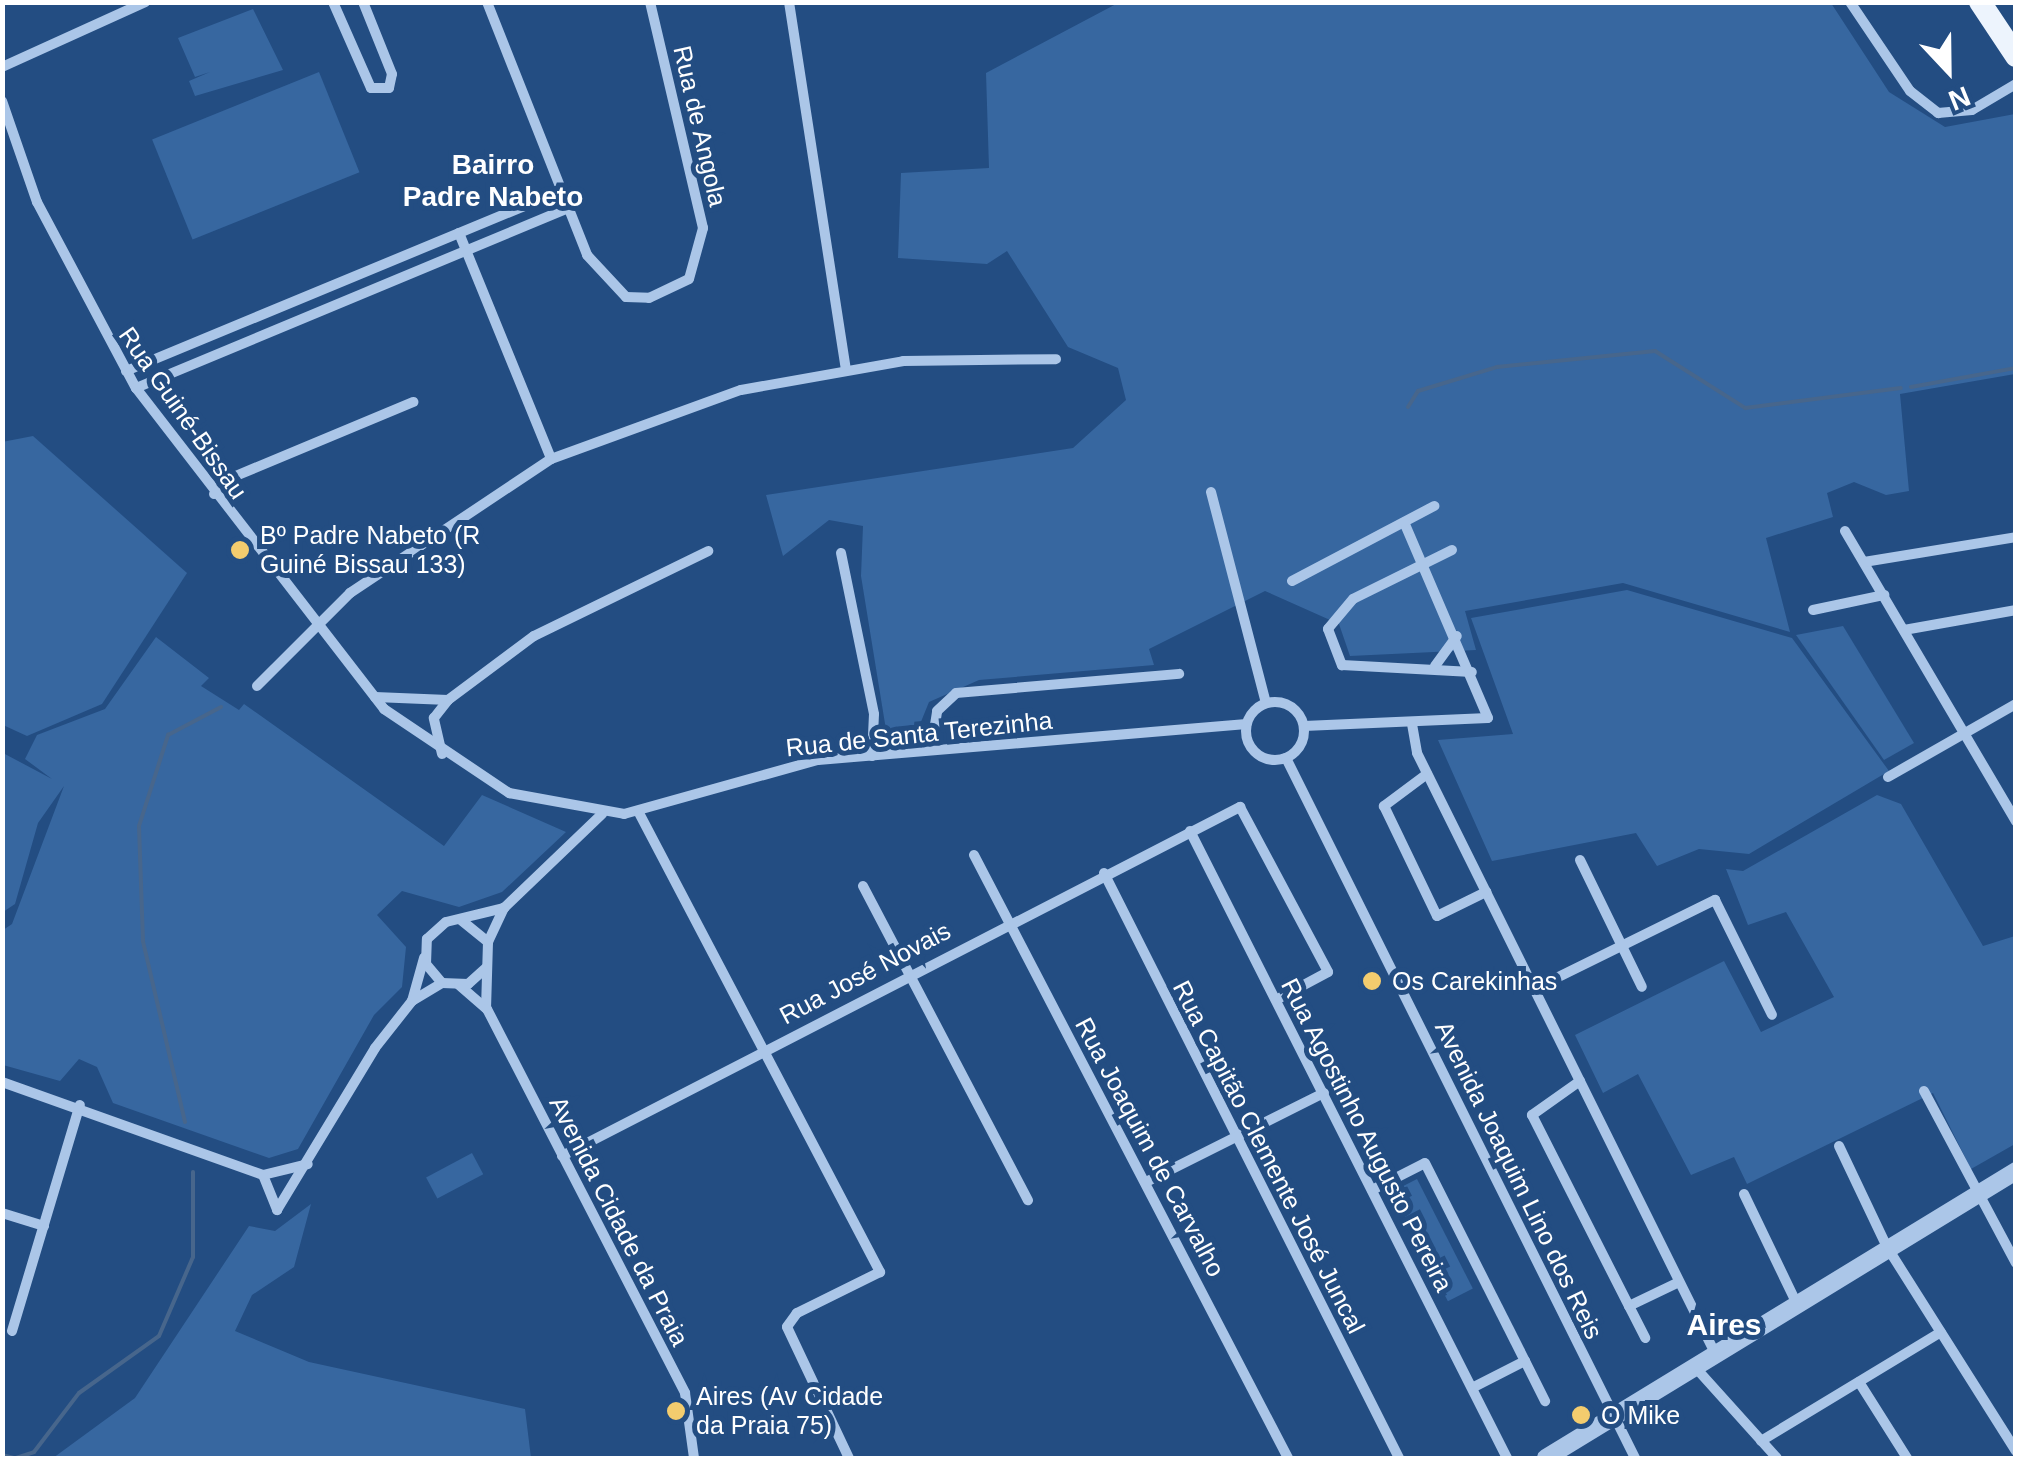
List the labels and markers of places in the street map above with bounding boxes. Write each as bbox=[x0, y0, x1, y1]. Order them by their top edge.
place label: Bº Padre Nabeto (R Guiné Bissau 133) bbox=[260, 521, 480, 580]
marker: Bº Padre Nabeto (R Guiné Bissau 133) bbox=[229, 539, 251, 561]
place label: Os Carekinhas bbox=[1392, 966, 1557, 996]
marker: Os Carekinhas bbox=[1361, 970, 1383, 992]
place label: Aires (Av Cidade da Praia 75) bbox=[696, 1382, 883, 1441]
marker: Aires (Av Cidade da Praia 75) bbox=[665, 1400, 687, 1422]
place label: O Mike bbox=[1601, 1400, 1680, 1430]
marker: O Mike bbox=[1570, 1404, 1592, 1426]

